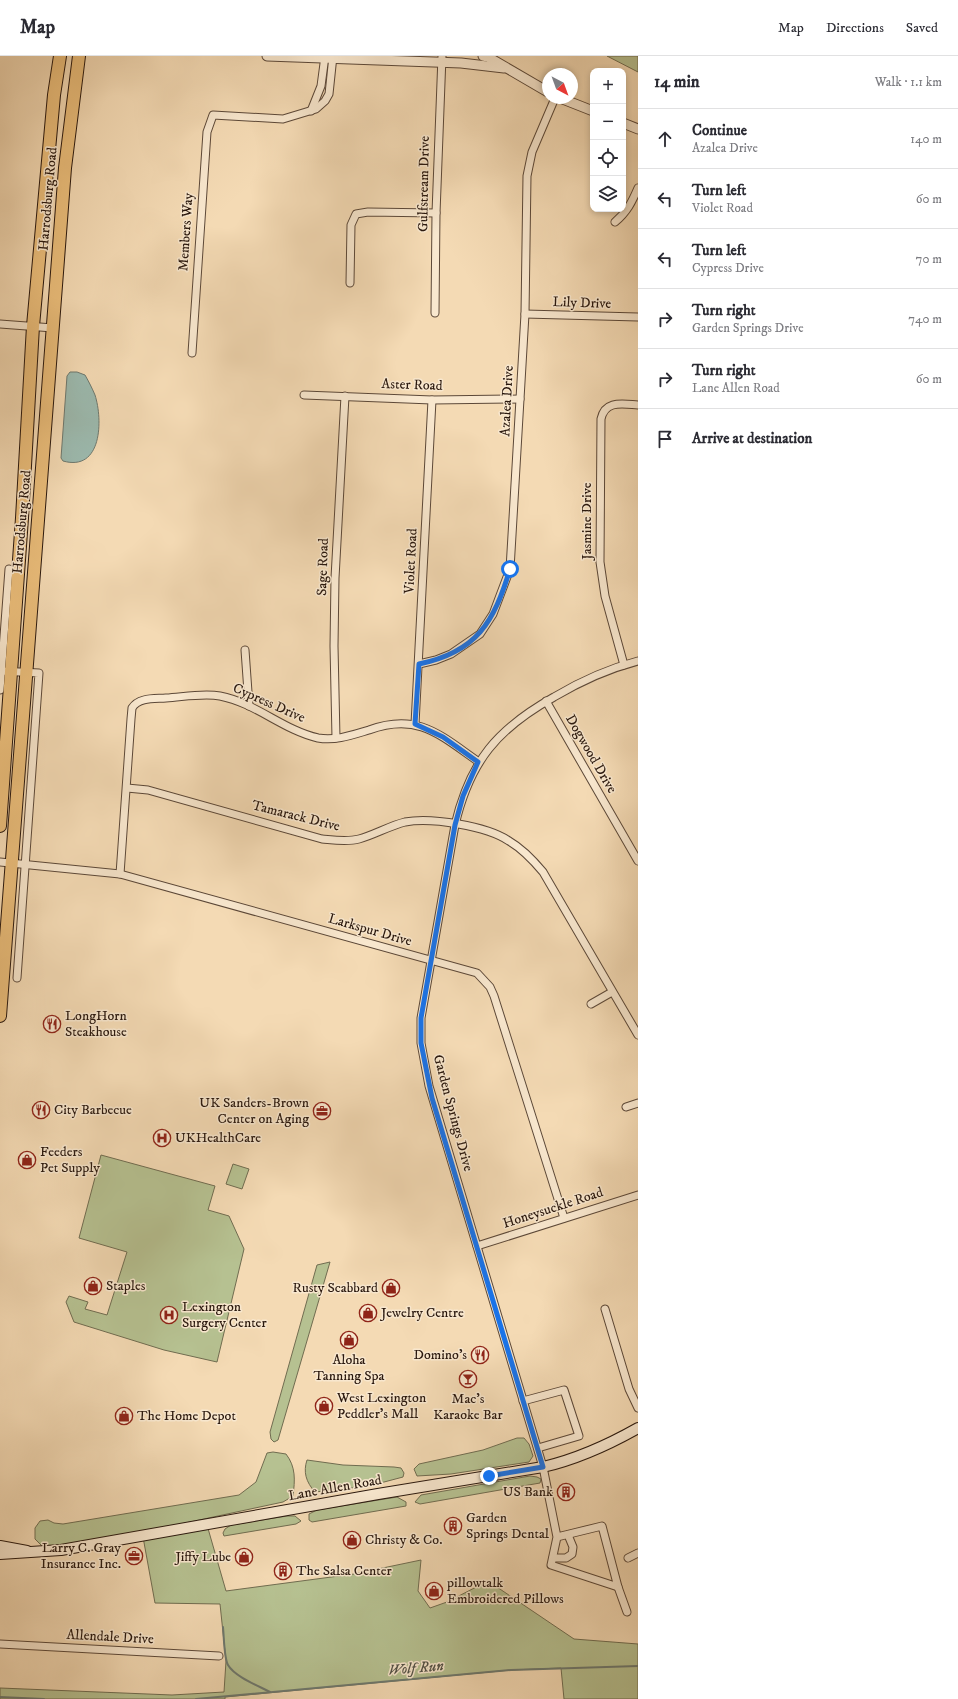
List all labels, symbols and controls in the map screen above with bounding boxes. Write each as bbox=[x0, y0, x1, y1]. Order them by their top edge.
text: Map bbox=[20, 16, 55, 39]
text: Map bbox=[778, 19, 804, 37]
text: Directions bbox=[826, 19, 884, 37]
text: Saved bbox=[906, 19, 938, 37]
north arrow bbox=[542, 68, 578, 104]
map controls bbox=[590, 68, 626, 212]
button: + bbox=[590, 68, 626, 104]
text: 14 min bbox=[654, 71, 700, 93]
text: Walk · 1.1 km bbox=[875, 74, 942, 90]
button: − bbox=[590, 104, 626, 140]
text: Continue bbox=[692, 121, 747, 140]
icon: ahead bbox=[654, 128, 676, 150]
text: 140 m bbox=[910, 131, 942, 147]
street label: Gulfstream Drive bbox=[414, 136, 434, 232]
button: locate bbox=[590, 140, 626, 176]
text: Azalea Drive bbox=[692, 140, 758, 156]
street label: Harrodsburg Road bbox=[35, 146, 61, 252]
button: layers bbox=[590, 176, 626, 212]
text: Turn left bbox=[692, 181, 746, 200]
icon: left bbox=[654, 188, 676, 210]
text: 60 m bbox=[916, 191, 942, 207]
street label: Members Way bbox=[174, 192, 198, 272]
text: Violet Road bbox=[692, 200, 753, 216]
text: Turn left bbox=[692, 241, 746, 260]
icon: left bbox=[654, 248, 676, 270]
text: 70 m bbox=[916, 251, 942, 267]
text: Cypress Drive bbox=[692, 260, 764, 276]
street label: Lily Drive bbox=[552, 293, 612, 313]
text: Turn right bbox=[692, 301, 755, 320]
icon: right bbox=[654, 308, 676, 330]
text: 740 m bbox=[908, 311, 942, 327]
text: Garden Springs Drive bbox=[692, 320, 804, 336]
text: Turn right bbox=[692, 361, 755, 380]
street label: Azalea Drive bbox=[496, 365, 518, 437]
icon: right bbox=[654, 368, 676, 390]
text: 60 m bbox=[916, 371, 942, 387]
street label: Aster Road bbox=[381, 375, 443, 395]
text: Lane Allen Road bbox=[692, 380, 780, 396]
icon: arrive bbox=[654, 428, 676, 450]
text: Arrive at destination bbox=[692, 429, 812, 448]
street label: Harrodsburg Road bbox=[9, 469, 35, 575]
street label: Jasmine Drive bbox=[578, 482, 596, 562]
street label: Violet Road bbox=[400, 528, 422, 595]
street label: Sage Road bbox=[313, 538, 333, 596]
route start bbox=[501, 560, 519, 578]
street label: Cypress Drive bbox=[230, 679, 308, 727]
street label: Dogwood Drive bbox=[561, 711, 621, 797]
street label: Tamarack Drive bbox=[250, 796, 342, 836]
street label: Larkspur Drive bbox=[326, 910, 414, 951]
place label: LongHorn Steakhouse bbox=[65, 1007, 127, 1041]
restaurant icon: LongHorn Steakhouse bbox=[42, 1014, 62, 1034]
street label: Garden Springs Drive bbox=[429, 1053, 477, 1174]
place label: UK Sanders-Brown Center on Aging bbox=[199, 1094, 310, 1128]
restaurant icon: City Barbecue bbox=[31, 1100, 51, 1120]
place label: City Barbecue bbox=[54, 1101, 132, 1119]
office icon: UK Sanders-Brown Center on Aging bbox=[312, 1101, 332, 1121]
hospital icon: UKHealthCare bbox=[152, 1128, 172, 1148]
place label: UKHealthCare bbox=[175, 1129, 261, 1147]
place label: Feeders Pet Supply bbox=[40, 1143, 100, 1177]
shop icon: Feeders Pet Supply bbox=[17, 1150, 37, 1170]
street label: Honeysuckle Road bbox=[501, 1183, 605, 1233]
shop icon: Staples bbox=[83, 1276, 103, 1296]
place label: Staples bbox=[106, 1277, 146, 1295]
shop icon: Rusty Scabbard bbox=[381, 1278, 401, 1298]
place label: Rusty Scabbard bbox=[293, 1279, 378, 1297]
place label: Lexington Surgery Center bbox=[182, 1298, 267, 1332]
shop icon: Jewelry Centre bbox=[358, 1303, 378, 1323]
place label: Jewelry Centre bbox=[379, 1304, 464, 1322]
hospital icon: Lexington Surgery Center bbox=[159, 1305, 179, 1325]
shop icon: Aloha Tanning Spa bbox=[339, 1330, 359, 1350]
restaurant icon: Domino's bbox=[470, 1345, 490, 1365]
place label: Domino's bbox=[413, 1346, 467, 1364]
place label: Aloha Tanning Spa bbox=[314, 1351, 385, 1385]
bar icon: Mac's Karaoke Bar bbox=[458, 1369, 478, 1389]
place label: West Lexington Peddler's Mall bbox=[336, 1389, 427, 1423]
place label: Mac's Karaoke Bar bbox=[433, 1390, 503, 1424]
shop icon: West Lexington Peddler's Mall bbox=[314, 1396, 334, 1416]
shop icon: The Home Depot bbox=[114, 1406, 134, 1426]
place label: The Home Depot bbox=[137, 1407, 236, 1425]
route end bbox=[480, 1467, 498, 1485]
street label: Lane Allen Road bbox=[287, 1471, 383, 1505]
building icon: US Bank bbox=[556, 1482, 576, 1502]
place label: US Bank bbox=[503, 1483, 553, 1501]
place label: Garden Springs Dental bbox=[466, 1509, 550, 1543]
building icon: Garden Springs Dental bbox=[443, 1516, 463, 1536]
shop icon: Christy & Co. bbox=[342, 1530, 362, 1550]
place label: Christy & Co. bbox=[365, 1531, 443, 1549]
place label: Larry C. Gray Insurance Inc. bbox=[41, 1539, 121, 1573]
office icon: Larry C. Gray Insurance Inc. bbox=[124, 1546, 144, 1566]
shop icon: Jiffy Lube bbox=[234, 1547, 254, 1567]
place label: Jiffy Lube bbox=[173, 1548, 231, 1566]
building icon: The Salsa Center bbox=[273, 1561, 293, 1581]
place label: The Salsa Center bbox=[296, 1562, 392, 1580]
place label: pillowtalk Embroidered Pillows bbox=[446, 1574, 564, 1608]
shop icon: pillowtalk Embroidered Pillows bbox=[424, 1581, 444, 1601]
street label: Allendale Drive bbox=[66, 1626, 154, 1648]
water label: Wolf Run bbox=[387, 1656, 445, 1680]

